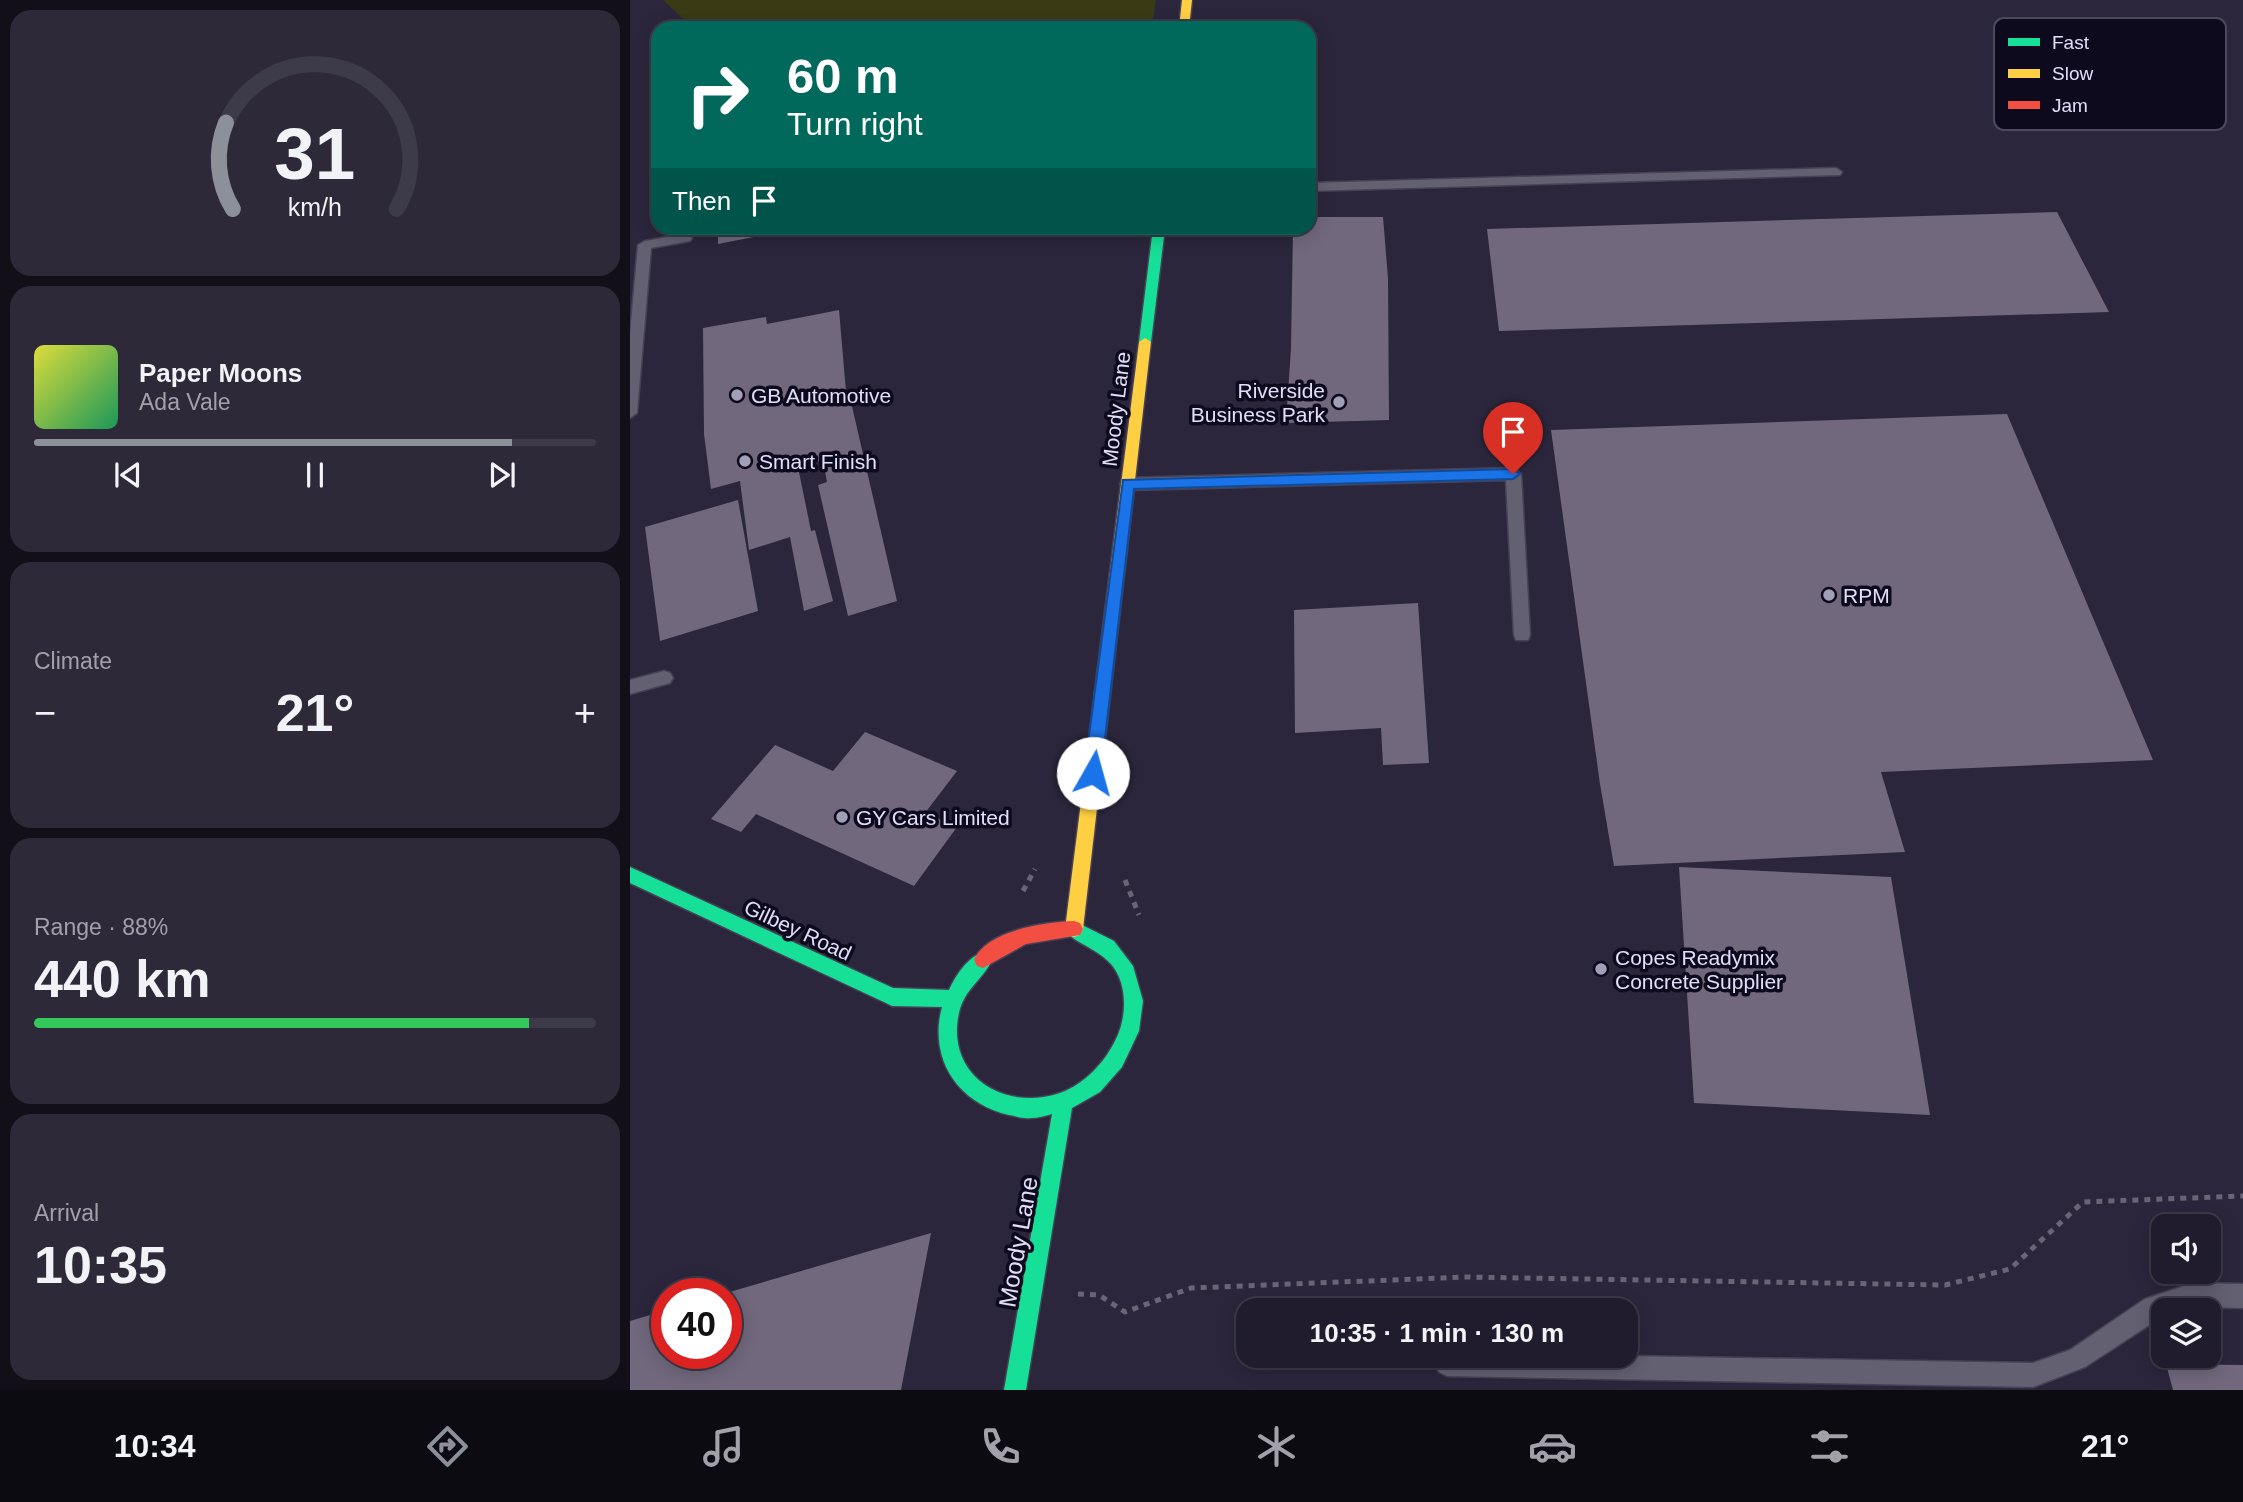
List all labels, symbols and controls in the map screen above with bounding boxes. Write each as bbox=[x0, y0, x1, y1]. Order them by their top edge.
legend bbox=[1994, 18, 2226, 130]
text: Fast bbox=[2052, 32, 2090, 53]
icon: right bbox=[672, 49, 763, 140]
text: 60 m bbox=[787, 49, 899, 103]
text: Slow bbox=[2052, 63, 2093, 84]
text: Jam bbox=[2052, 95, 2088, 116]
text: Turn right bbox=[787, 106, 923, 142]
text: 31 bbox=[275, 113, 355, 194]
icon: arrive bbox=[745, 182, 783, 220]
text: Then bbox=[672, 186, 731, 216]
text: km/h bbox=[288, 193, 342, 221]
street label: Moody Lane bbox=[1098, 350, 1134, 468]
text: Paper Moons bbox=[139, 358, 302, 388]
place label: Riverside Business Park bbox=[1191, 379, 1325, 426]
place label: GB Automotive bbox=[751, 384, 891, 407]
marker: GB Automotive bbox=[729, 387, 745, 403]
text: Ada Vale bbox=[139, 389, 231, 415]
marker: Riverside Business Park bbox=[1331, 394, 1347, 410]
pin bbox=[1483, 402, 1543, 474]
icon: arrive bbox=[1494, 413, 1532, 451]
place label: Smart Finish bbox=[759, 450, 877, 473]
marker: Smart Finish bbox=[737, 453, 753, 469]
icon: previous bbox=[109, 456, 147, 494]
icon: pause bbox=[296, 456, 334, 494]
icon: next bbox=[483, 456, 521, 494]
place label: RPM bbox=[1843, 584, 1890, 607]
marker: RPM bbox=[1821, 587, 1837, 603]
text: Climate bbox=[34, 648, 112, 674]
text: 21° bbox=[276, 684, 354, 742]
text: − bbox=[34, 692, 56, 734]
text: + bbox=[574, 692, 596, 734]
position arrow bbox=[1056, 736, 1130, 810]
place label: GY Cars Limited bbox=[856, 806, 1010, 829]
marker: GY Cars Limited bbox=[834, 809, 850, 825]
street label: Gilbey Road bbox=[741, 895, 855, 965]
text: Range · 88% bbox=[34, 914, 168, 940]
place label: Copes Readymix Concrete Supplier bbox=[1615, 946, 1783, 993]
text: 440 km bbox=[34, 950, 210, 1008]
marker: Copes Readymix Concrete Supplier bbox=[1593, 961, 1609, 977]
street label: Moody Lane bbox=[993, 1175, 1043, 1309]
text: Arrival bbox=[34, 1200, 99, 1226]
map controls bbox=[2151, 1214, 2221, 1368]
button: sound bbox=[2151, 1214, 2221, 1284]
text: 10:35 bbox=[34, 1236, 167, 1294]
speed limit sign: 40 bbox=[651, 1278, 742, 1369]
button: layers bbox=[2151, 1298, 2221, 1368]
text: 10:35 · 1 min · 130 m bbox=[1310, 1318, 1564, 1348]
icon: directions bbox=[423, 1422, 472, 1471]
icon: music bbox=[699, 1422, 748, 1471]
icon: phone bbox=[976, 1422, 1025, 1471]
icon: climate bbox=[1252, 1422, 1301, 1471]
icon: car bbox=[1528, 1422, 1577, 1471]
icon: filters bbox=[1805, 1422, 1854, 1471]
text: 10:34 bbox=[114, 1428, 196, 1464]
text: 21° bbox=[2081, 1428, 2129, 1464]

